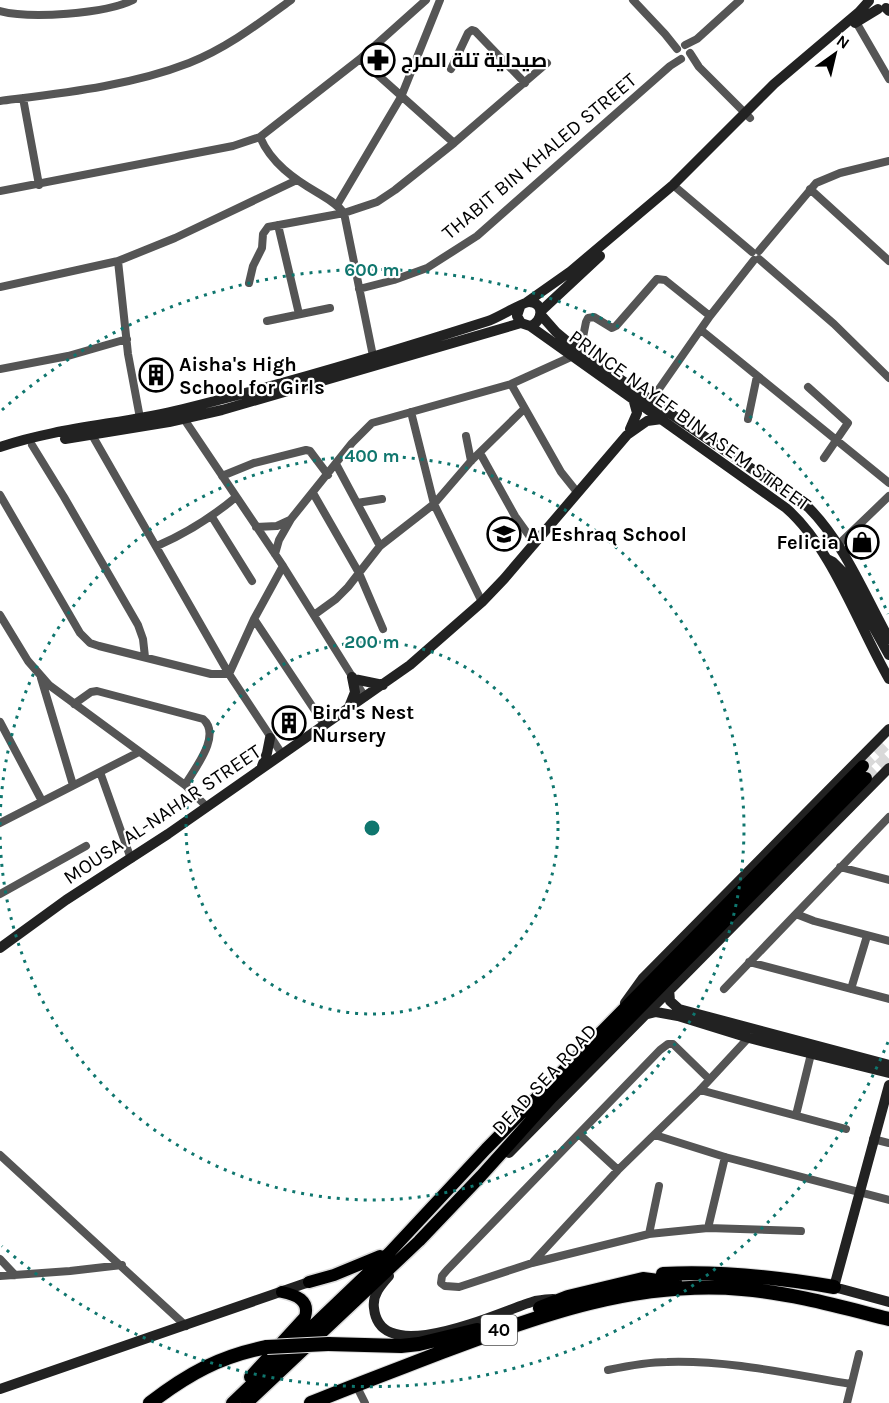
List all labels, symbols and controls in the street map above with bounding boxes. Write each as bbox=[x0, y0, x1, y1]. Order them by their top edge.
north arrow bbox=[805, 24, 865, 84]
text: N bbox=[833, 31, 853, 53]
pharmacy icon: صيدلية تلة المرج bbox=[360, 42, 396, 78]
place label: صيدلية تلة المرج bbox=[401, 49, 547, 74]
street label: THABIT BIN KHALED STREET bbox=[438, 68, 641, 244]
text: 600 m bbox=[344, 259, 400, 281]
street label: PRINCE NAYEF BIN ASEM STREET bbox=[565, 325, 815, 516]
place label: Aisha's High School for Girls bbox=[179, 353, 325, 399]
building icon: Aisha's High School for Girls bbox=[138, 357, 174, 393]
text: 400 m bbox=[344, 445, 400, 467]
school or university icon: Al Eshraq School bbox=[486, 516, 522, 552]
place label: Al Eshraq School bbox=[527, 523, 687, 546]
shop icon: Felicia bbox=[844, 524, 880, 560]
place label: Felicia bbox=[777, 531, 839, 554]
text: 200 m bbox=[344, 631, 400, 653]
place label: Bird's Nest Nursery bbox=[312, 701, 414, 747]
building icon: Bird's Nest Nursery bbox=[271, 705, 307, 741]
street label: MOUSA AL-NAHAR STREET bbox=[59, 740, 265, 889]
centre of rings bbox=[362, 818, 382, 838]
street label: DEAD SEA ROAD bbox=[487, 1019, 602, 1140]
road number: 40 bbox=[481, 1315, 517, 1345]

